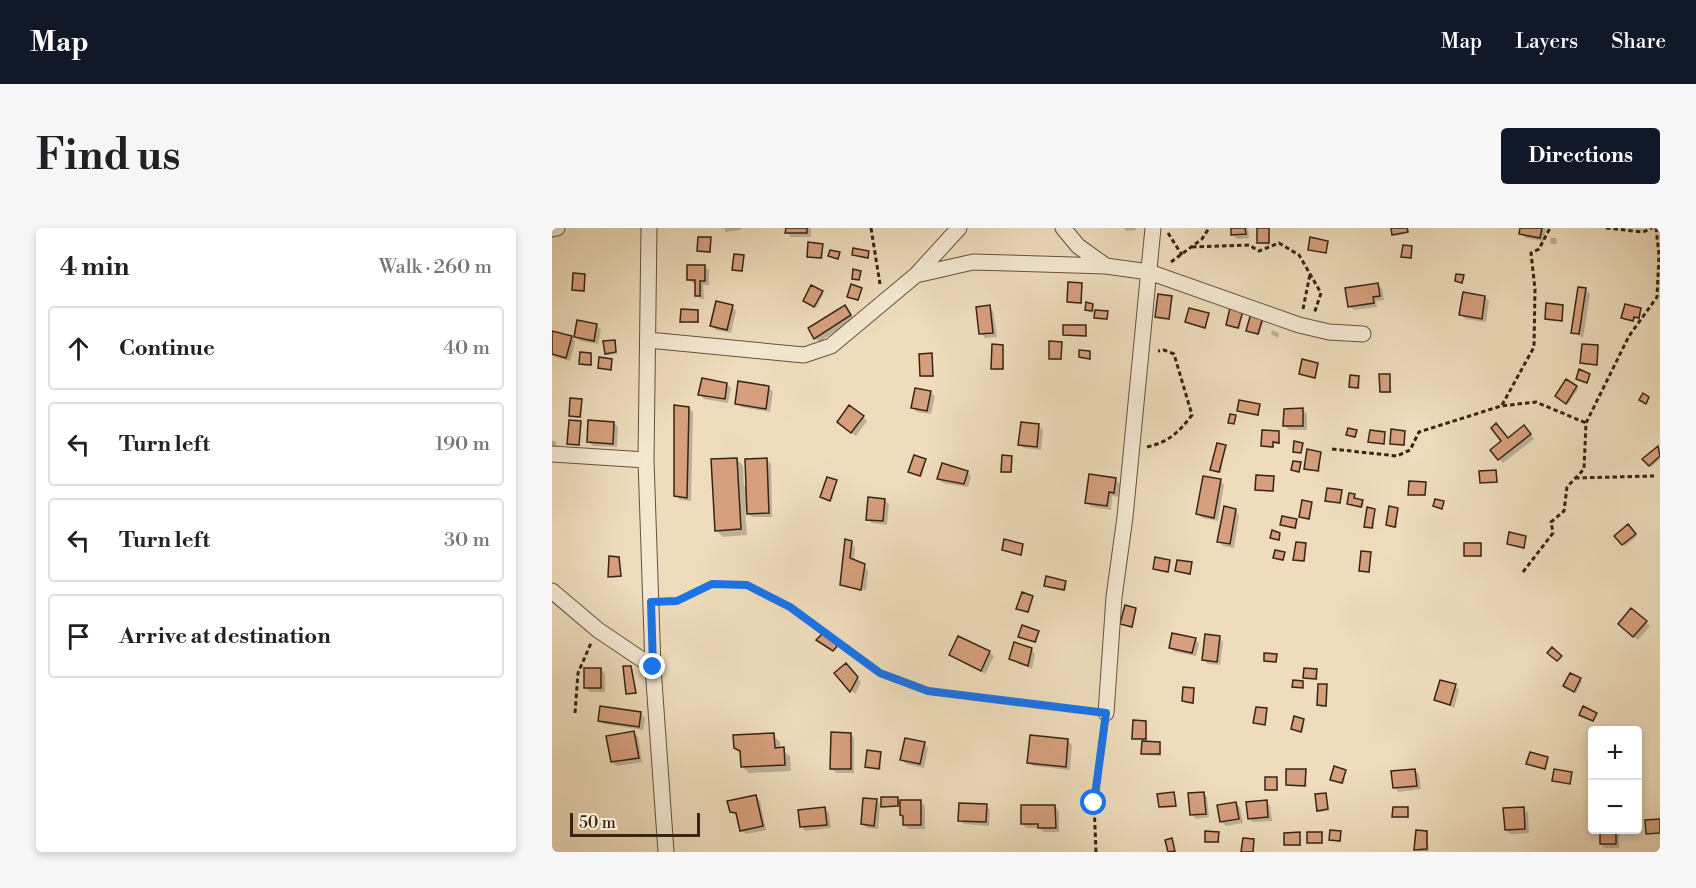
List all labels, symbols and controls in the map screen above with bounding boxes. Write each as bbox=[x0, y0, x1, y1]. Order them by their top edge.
text: Map bbox=[30, 25, 89, 60]
text: Map bbox=[1441, 29, 1482, 55]
text: Layers bbox=[1515, 29, 1578, 55]
text: Share bbox=[1611, 29, 1666, 55]
button: Directions bbox=[1501, 128, 1660, 184]
text: Find us bbox=[36, 130, 180, 183]
text: 4 min bbox=[60, 251, 130, 283]
text: Walk · 260 m bbox=[379, 255, 492, 280]
icon: ahead bbox=[62, 332, 95, 365]
text: Continue bbox=[119, 335, 215, 362]
text: 40 m bbox=[443, 336, 490, 361]
icon: left bbox=[62, 428, 95, 461]
text: Turn left bbox=[119, 431, 210, 458]
text: 190 m bbox=[435, 432, 490, 457]
icon: left bbox=[62, 524, 95, 557]
text: Turn left bbox=[119, 527, 210, 554]
text: 30 m bbox=[444, 528, 490, 553]
icon: arrive bbox=[62, 620, 95, 653]
text: Arrive at destination bbox=[119, 623, 331, 650]
route end bbox=[639, 653, 665, 679]
map controls bbox=[1588, 726, 1642, 834]
button: + bbox=[1588, 726, 1642, 780]
button: − bbox=[1588, 780, 1642, 834]
route start bbox=[1080, 789, 1106, 815]
scale bar bbox=[570, 810, 700, 838]
text: 50 m bbox=[579, 813, 616, 833]

